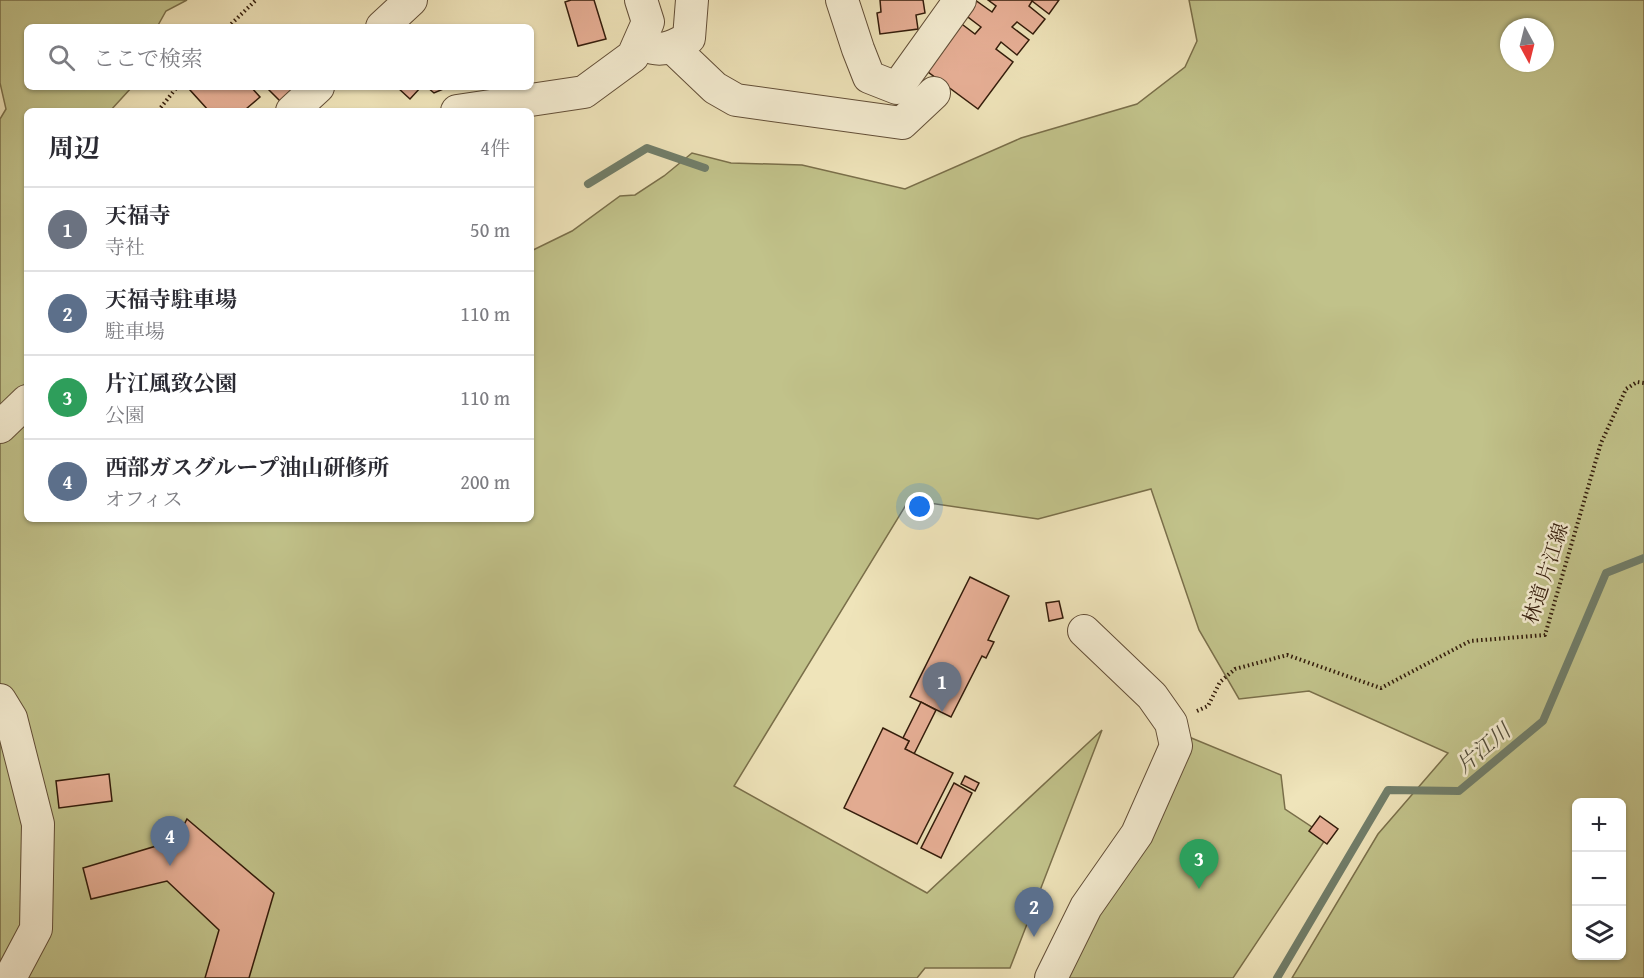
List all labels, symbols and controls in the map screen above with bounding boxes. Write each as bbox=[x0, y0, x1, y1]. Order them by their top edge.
north arrow bbox=[1500, 18, 1554, 72]
search box bbox=[24, 24, 534, 90]
icon: search bbox=[45, 41, 78, 74]
text: ここで検索 bbox=[93, 42, 203, 74]
text: 周辺 bbox=[48, 128, 100, 167]
text: 4件 bbox=[480, 133, 510, 162]
text: 天福寺 bbox=[105, 199, 171, 231]
text: 1 bbox=[62, 215, 73, 244]
text: 50 m bbox=[470, 215, 510, 244]
text: 寺社 bbox=[105, 232, 145, 261]
text: 天福寺駐車場 bbox=[105, 283, 237, 315]
text: 2 bbox=[62, 299, 73, 328]
text: 110 m bbox=[460, 299, 510, 328]
text: 駐車場 bbox=[105, 316, 165, 345]
text: 片江風致公園 bbox=[105, 367, 237, 399]
text: 3 bbox=[62, 383, 73, 412]
text: 110 m bbox=[460, 383, 510, 412]
text: 公園 bbox=[105, 400, 145, 429]
text: 西部ガスグループ油山研修所 bbox=[105, 451, 389, 483]
text: 4 bbox=[62, 467, 73, 496]
text: 200 m bbox=[460, 467, 510, 496]
text: オフィス bbox=[105, 484, 183, 513]
your location bbox=[905, 492, 934, 521]
street label: 林道 片江線 bbox=[1515, 519, 1575, 627]
pin: 1 bbox=[922, 662, 962, 712]
water label: 片江川 bbox=[1449, 715, 1519, 780]
map controls bbox=[1572, 798, 1626, 960]
button: + bbox=[1572, 798, 1626, 852]
pin: 4 bbox=[150, 816, 190, 866]
pin: 3 bbox=[1180, 840, 1218, 889]
button: − bbox=[1572, 852, 1626, 906]
pin: 2 bbox=[1014, 888, 1054, 937]
button: layers bbox=[1572, 906, 1626, 960]

